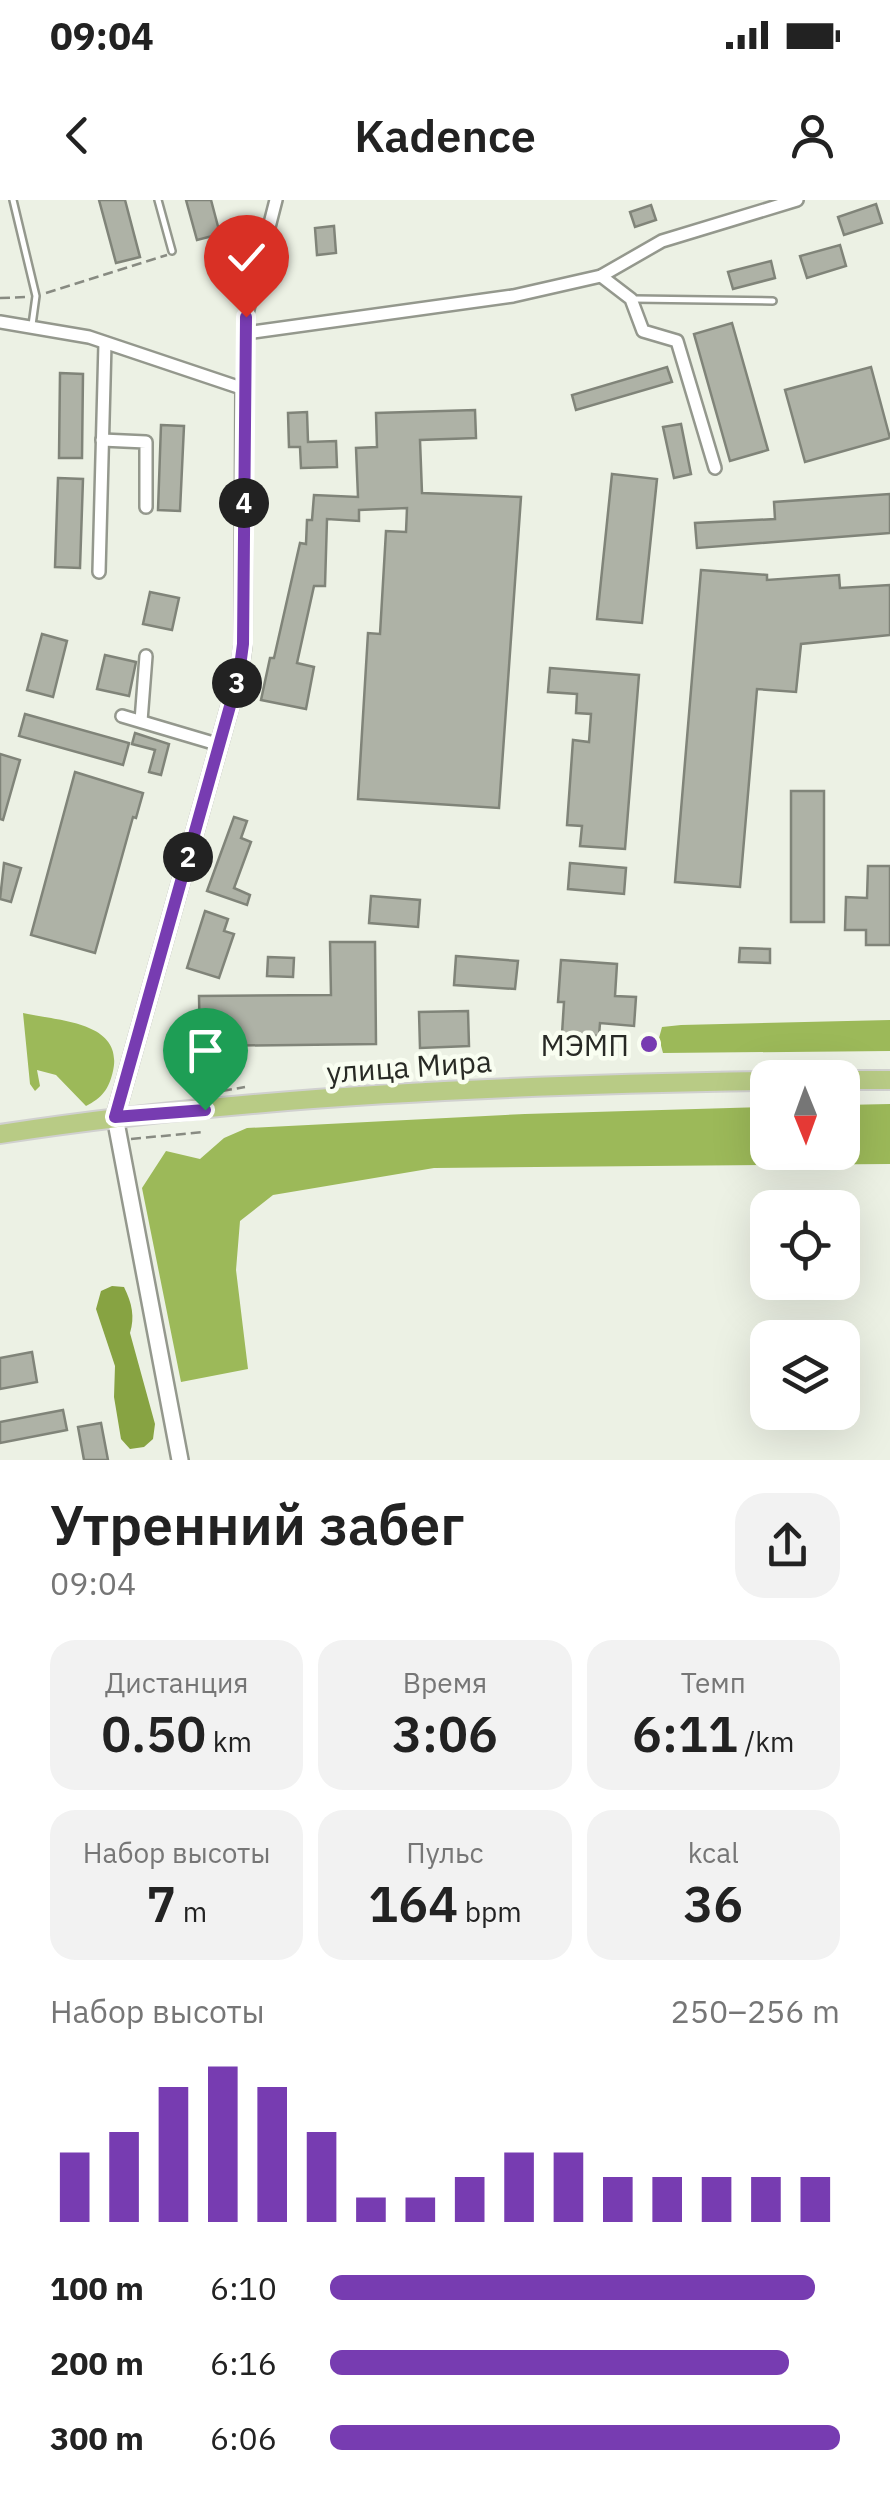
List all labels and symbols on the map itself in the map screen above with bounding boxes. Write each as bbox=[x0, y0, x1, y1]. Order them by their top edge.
pin bbox=[204, 215, 289, 318]
pin: 4 bbox=[219, 478, 269, 528]
pin: 3 bbox=[212, 658, 262, 708]
pin: 2 bbox=[163, 832, 213, 882]
pin bbox=[163, 1008, 248, 1111]
place label: МЭМП bbox=[541, 1025, 629, 1064]
marker: МЭМП bbox=[638, 1033, 660, 1055]
street label: улица Мира bbox=[325, 1041, 493, 1091]
north arrow bbox=[750, 1060, 860, 1170]

